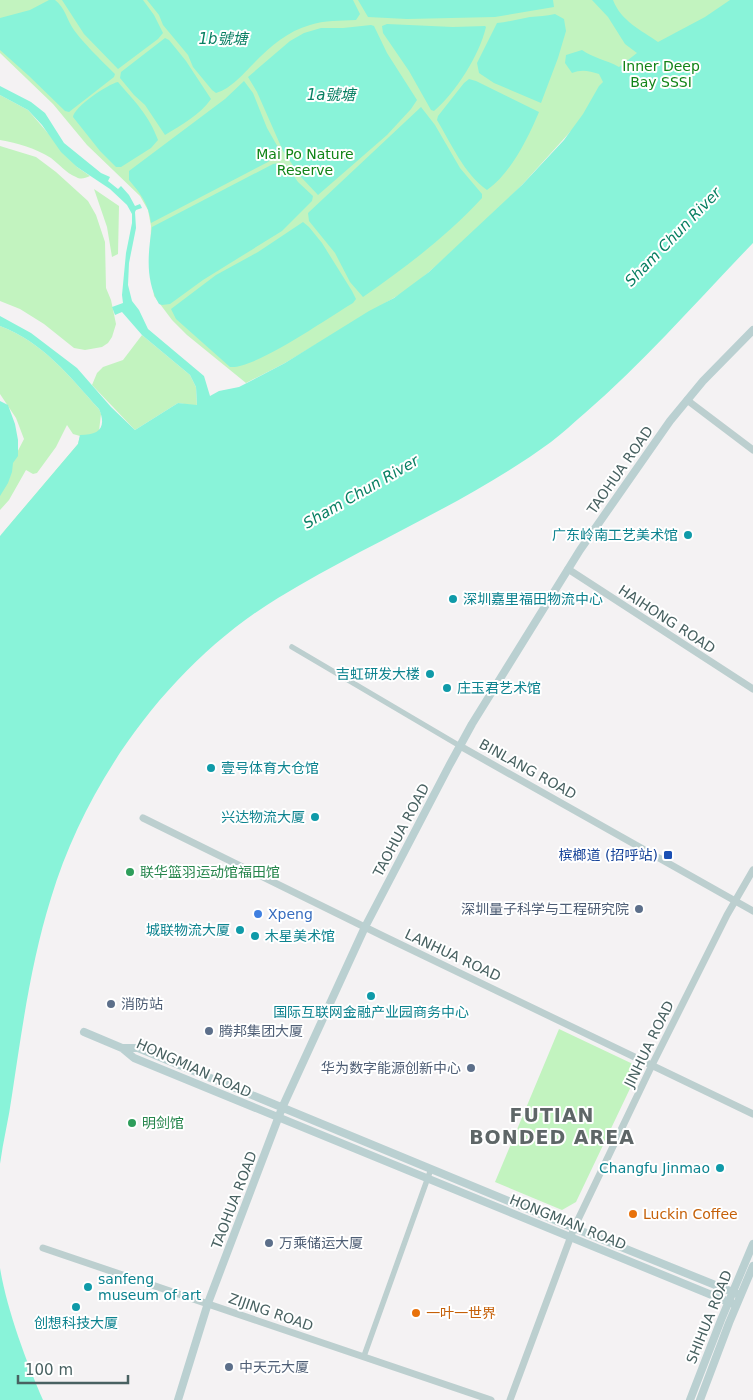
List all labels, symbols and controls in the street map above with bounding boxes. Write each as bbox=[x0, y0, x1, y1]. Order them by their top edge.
water label: 1b號塘 bbox=[198, 30, 251, 48]
park label: Inner Deep Bay SSSI bbox=[622, 58, 700, 90]
water label: 1a號塘 bbox=[307, 86, 358, 104]
park label: Mai Po Nature Reserve bbox=[256, 146, 354, 178]
water label: Sham Chun River bbox=[621, 183, 725, 290]
street label: TAOHUA ROAD bbox=[583, 423, 656, 518]
water label: Sham Chun River bbox=[300, 451, 423, 532]
place label: 广东岭南工艺美术馆 bbox=[552, 527, 678, 543]
marker: 广东岭南工艺美术馆 bbox=[682, 529, 694, 541]
street label: HAIHONG ROAD bbox=[616, 582, 718, 656]
place label: 深圳嘉里福田物流中心 bbox=[463, 591, 603, 607]
marker: 深圳嘉里福田物流中心 bbox=[447, 593, 459, 605]
place label: 吉虹研发大楼 bbox=[336, 666, 420, 682]
marker: 吉虹研发大楼 bbox=[424, 668, 436, 680]
place label: 庄玉君艺术馆 bbox=[457, 680, 541, 696]
marker: 庄玉君艺术馆 bbox=[441, 682, 453, 694]
street label: BINLANG ROAD bbox=[477, 736, 579, 802]
place label: 壹号体育大仓馆 bbox=[221, 760, 319, 776]
marker: 壹号体育大仓馆 bbox=[205, 762, 217, 774]
street label: TAOHUA ROAD bbox=[369, 781, 432, 880]
place label: 兴达物流大厦 bbox=[221, 809, 305, 825]
marker: 兴达物流大厦 bbox=[309, 811, 321, 823]
place label: 槟榔道 (招呼站) bbox=[559, 847, 658, 863]
marker: 槟榔道 (招呼站) bbox=[662, 849, 674, 861]
place label: 联华篮羽运动馆福田馆 bbox=[140, 864, 280, 880]
marker: 联华篮羽运动馆福田馆 bbox=[124, 866, 136, 878]
place label: 深圳量子科学与工程研究院 bbox=[461, 901, 629, 917]
marker: 深圳量子科学与工程研究院 bbox=[633, 903, 645, 915]
place label: Xpeng bbox=[268, 906, 313, 922]
marker: Xpeng bbox=[252, 908, 264, 920]
place label: 城联物流大厦 bbox=[146, 922, 230, 938]
marker: 城联物流大厦 bbox=[234, 924, 246, 936]
street label: LANHUA ROAD bbox=[403, 926, 503, 984]
place label: 木星美术馆 bbox=[265, 928, 335, 944]
marker: 木星美术馆 bbox=[249, 930, 261, 942]
marker: 国际互联网金融产业园商务中心 bbox=[365, 990, 377, 1002]
place label: 消防站 bbox=[121, 996, 163, 1012]
marker: 消防站 bbox=[105, 998, 117, 1010]
street label: JINHUA ROAD bbox=[621, 998, 677, 1091]
place label: 国际互联网金融产业园商务中心 bbox=[273, 1004, 469, 1020]
place label: 腾邦集团大厦 bbox=[219, 1023, 303, 1039]
marker: 腾邦集团大厦 bbox=[203, 1025, 215, 1037]
street label: HONGMIAN ROAD bbox=[134, 1035, 254, 1101]
place label: 华为数字能源创新中心 bbox=[321, 1060, 461, 1076]
marker: 华为数字能源创新中心 bbox=[465, 1062, 477, 1074]
district label: FUTIAN BONDED AREA bbox=[469, 1104, 635, 1148]
place label: 明剑馆 bbox=[142, 1115, 184, 1131]
marker: 明剑馆 bbox=[126, 1117, 138, 1129]
street label: TAOHUA ROAD bbox=[208, 1149, 260, 1252]
place label: Changfu Jinmao bbox=[599, 1160, 710, 1176]
marker: Changfu Jinmao bbox=[714, 1162, 726, 1174]
street label: HONGMIAN ROAD bbox=[507, 1191, 629, 1253]
place label: Luckin Coffee bbox=[643, 1206, 738, 1222]
marker: Luckin Coffee bbox=[627, 1208, 639, 1220]
place label: 万乘储运大厦 bbox=[279, 1235, 363, 1251]
marker: 万乘储运大厦 bbox=[263, 1237, 275, 1249]
street label: SHIHUA ROAD bbox=[683, 1268, 735, 1366]
place label: sanfeng museum of art bbox=[98, 1271, 202, 1303]
marker: sanfeng museum of art bbox=[82, 1281, 94, 1293]
street label: ZIJING ROAD bbox=[227, 1290, 315, 1334]
marker: 创想科技大厦 bbox=[70, 1301, 82, 1313]
place label: 一叶一世界 bbox=[426, 1305, 496, 1321]
marker: 一叶一世界 bbox=[410, 1307, 422, 1319]
place label: 创想科技大厦 bbox=[34, 1315, 118, 1331]
scale bar bbox=[18, 1352, 128, 1384]
place label: 中天元大厦 bbox=[239, 1359, 309, 1375]
text: 100 m bbox=[25, 1361, 73, 1379]
marker: 中天元大厦 bbox=[223, 1361, 235, 1373]

